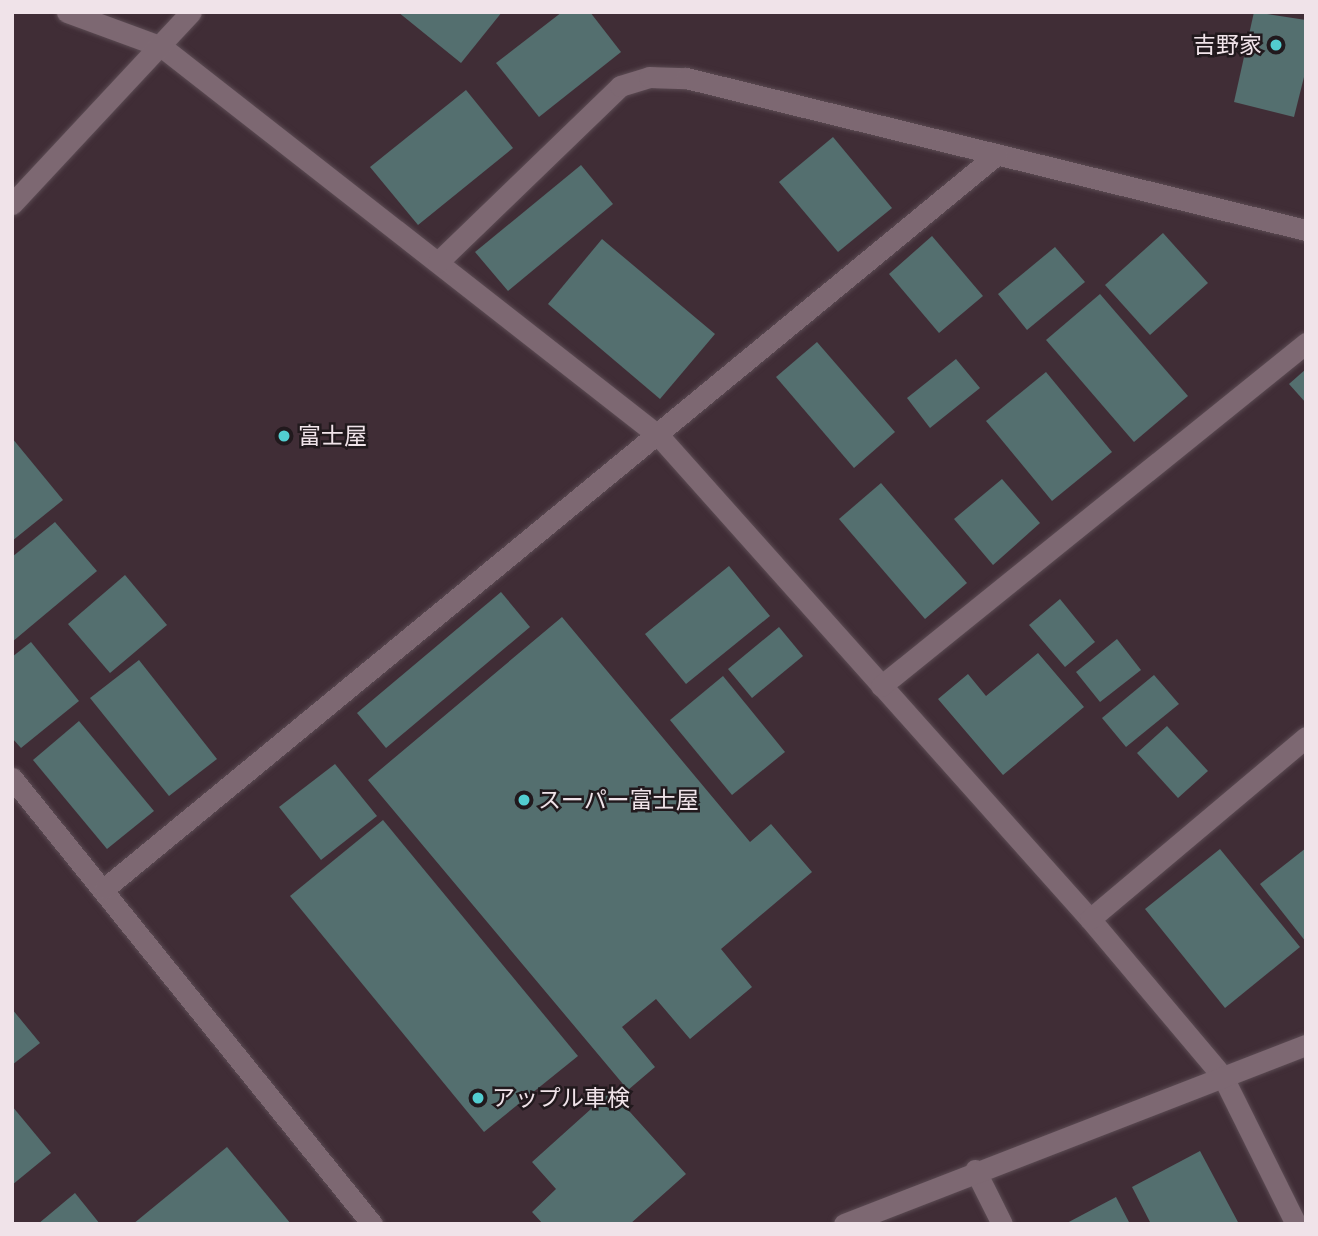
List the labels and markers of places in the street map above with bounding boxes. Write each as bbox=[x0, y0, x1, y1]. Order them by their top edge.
place label: 吉野家 bbox=[1193, 31, 1262, 59]
marker: 吉野家 bbox=[1268, 37, 1284, 53]
place label: 富士屋 bbox=[298, 422, 367, 450]
marker: 富士屋 bbox=[276, 428, 292, 444]
place label: スーパー富士屋 bbox=[538, 786, 699, 814]
marker: スーパー富士屋 bbox=[516, 792, 532, 808]
place label: アップル車検 bbox=[492, 1084, 630, 1112]
marker: アップル車検 bbox=[470, 1090, 486, 1106]

